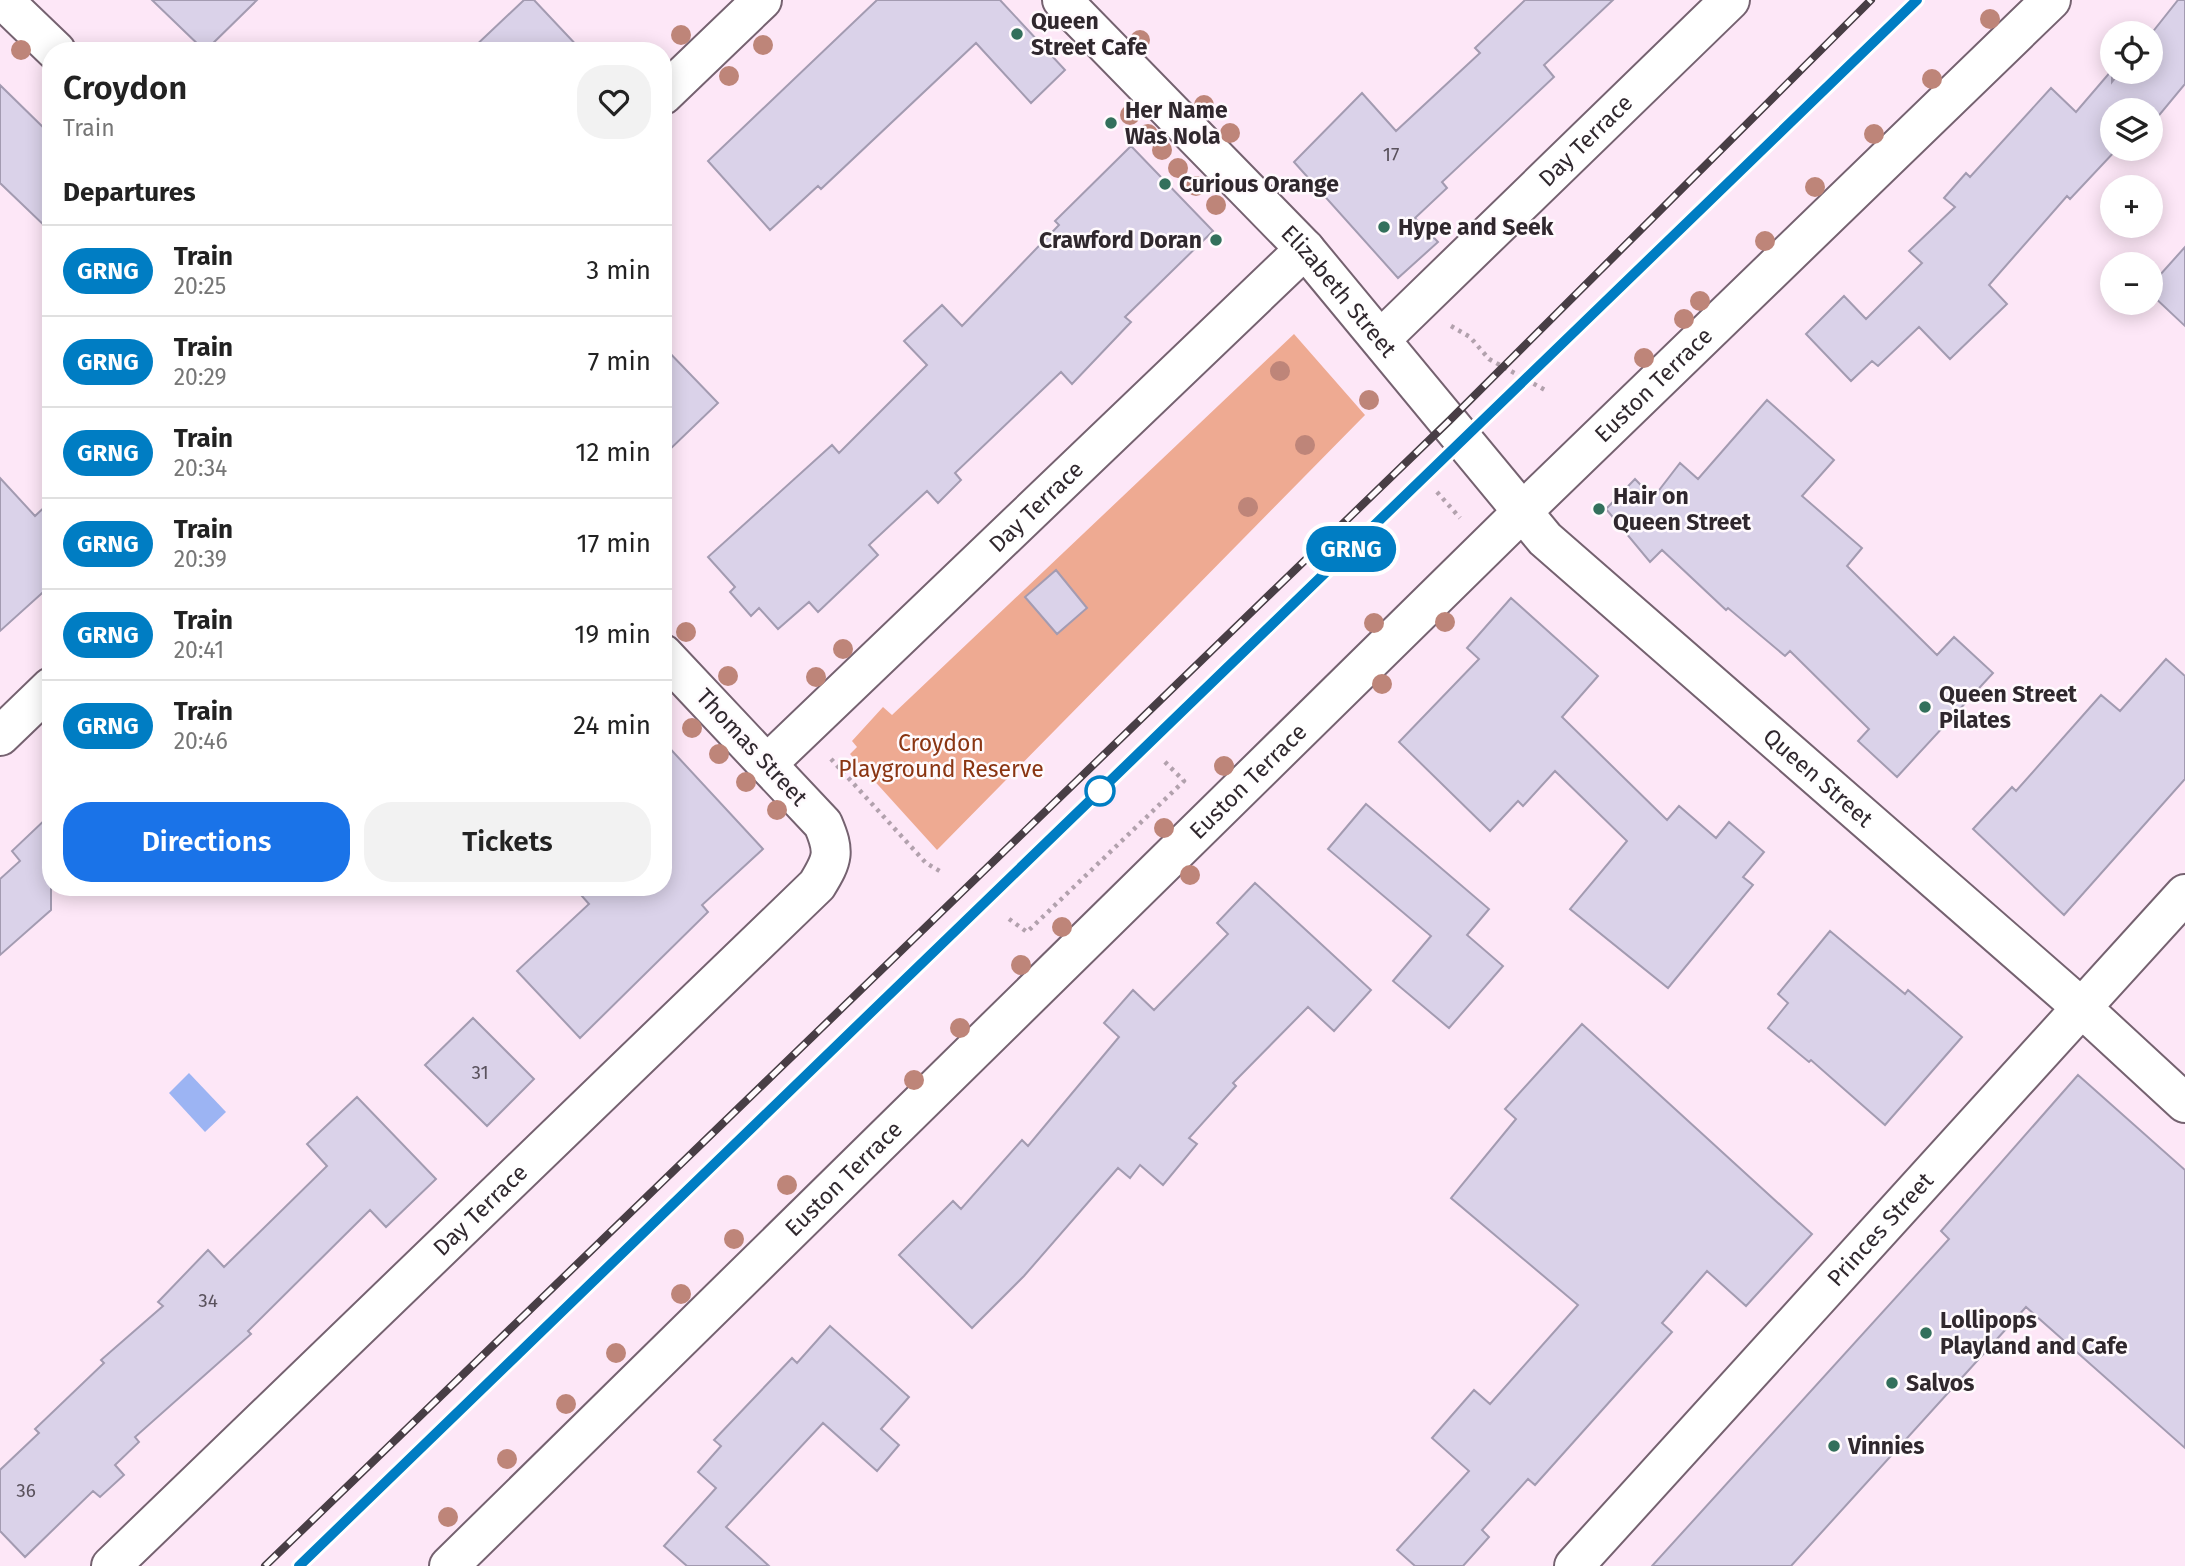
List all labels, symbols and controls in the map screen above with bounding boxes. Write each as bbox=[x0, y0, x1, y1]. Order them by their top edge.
place label: Queen Street Cafe bbox=[1031, 7, 1148, 61]
map controls bbox=[2100, 21, 2163, 315]
button: locate bbox=[2100, 21, 2163, 84]
marker: Queen Street Cafe bbox=[1009, 26, 1025, 42]
button: heart bbox=[577, 65, 651, 139]
text: Croydon bbox=[63, 68, 187, 108]
street label: Day Terrace bbox=[1533, 89, 1638, 192]
place label: Her Name Was Nola bbox=[1125, 96, 1228, 150]
button: layers bbox=[2100, 98, 2163, 161]
text: Train bbox=[63, 114, 115, 142]
marker: Her Name Was Nola bbox=[1103, 115, 1119, 131]
house number: 17 bbox=[1383, 143, 1399, 166]
place label: Curious Orange bbox=[1179, 170, 1339, 198]
button: + bbox=[2100, 175, 2163, 238]
marker: Curious Orange bbox=[1157, 176, 1173, 192]
text: Departures bbox=[63, 177, 196, 208]
place label: Hype and Seek bbox=[1398, 213, 1554, 241]
street label: Elizabeth Street bbox=[1275, 219, 1403, 363]
marker: Hype and Seek bbox=[1376, 219, 1392, 235]
place label: Crawford Doran bbox=[1039, 226, 1202, 254]
marker: Crawford Doran bbox=[1208, 232, 1224, 248]
text: Train bbox=[174, 241, 233, 272]
button: − bbox=[2100, 252, 2163, 315]
text: 3 min bbox=[586, 255, 651, 286]
text: GRNG bbox=[77, 257, 139, 285]
text: 20:25 bbox=[174, 272, 226, 300]
street label: Euston Terrace bbox=[1589, 322, 1718, 448]
text: Train bbox=[174, 332, 233, 363]
text: 7 min bbox=[588, 346, 651, 377]
text: GRNG bbox=[77, 348, 139, 376]
text: 20:29 bbox=[174, 363, 227, 391]
text: Train bbox=[174, 423, 233, 454]
text: 12 min bbox=[575, 437, 651, 468]
text: GRNG bbox=[77, 439, 139, 467]
text: 20:34 bbox=[174, 454, 227, 482]
street label: Day Terrace bbox=[983, 455, 1089, 558]
place label: Hair on Queen Street bbox=[1613, 482, 1752, 536]
marker: Hair on Queen Street bbox=[1591, 501, 1607, 517]
text: Train bbox=[174, 514, 233, 545]
line badge: GRNG bbox=[1302, 526, 1400, 572]
text: 17 min bbox=[576, 528, 651, 559]
text: GRNG bbox=[77, 530, 139, 558]
text: GRNG bbox=[1320, 535, 1382, 563]
text: 20:39 bbox=[174, 545, 227, 573]
text: Train bbox=[174, 605, 233, 636]
text: 19 min bbox=[574, 619, 651, 650]
text: GRNG bbox=[77, 621, 139, 649]
text: 20:41 bbox=[174, 636, 224, 664]
place label: Queen Street Pilates bbox=[1939, 680, 2078, 734]
street label: Thomas Street bbox=[691, 683, 814, 812]
text: Train bbox=[174, 696, 233, 727]
marker: Queen Street Pilates bbox=[1917, 699, 1933, 715]
text: 24 min bbox=[573, 710, 651, 741]
text: GRNG bbox=[77, 712, 139, 740]
street label: Euston Terrace bbox=[1184, 718, 1312, 845]
street label: Queen Street bbox=[1758, 722, 1879, 833]
text: 20:46 bbox=[174, 727, 228, 755]
park label: Croydon Playground Reserve bbox=[838, 729, 1044, 783]
unlabelled marker bbox=[1085, 776, 1115, 806]
button: Directions bbox=[63, 802, 350, 882]
button: Tickets bbox=[364, 802, 651, 882]
house number: 31 bbox=[471, 1061, 489, 1084]
street label: Euston Terrace bbox=[779, 1115, 908, 1242]
street label: Day Terrace bbox=[427, 1158, 533, 1262]
street label: Princes Street bbox=[1821, 1166, 1939, 1292]
house number: 34 bbox=[198, 1289, 218, 1312]
place label: Lollipops Playland and Cafe bbox=[1940, 1306, 2128, 1360]
marker: Lollipops Playland and Cafe bbox=[1918, 1325, 1934, 1341]
place label: Salvos bbox=[1906, 1369, 1974, 1397]
marker: Salvos bbox=[1884, 1375, 1900, 1391]
place label: Vinnies bbox=[1847, 1432, 1924, 1460]
marker: Vinnies bbox=[1826, 1438, 1842, 1454]
house number: 36 bbox=[16, 1479, 36, 1502]

